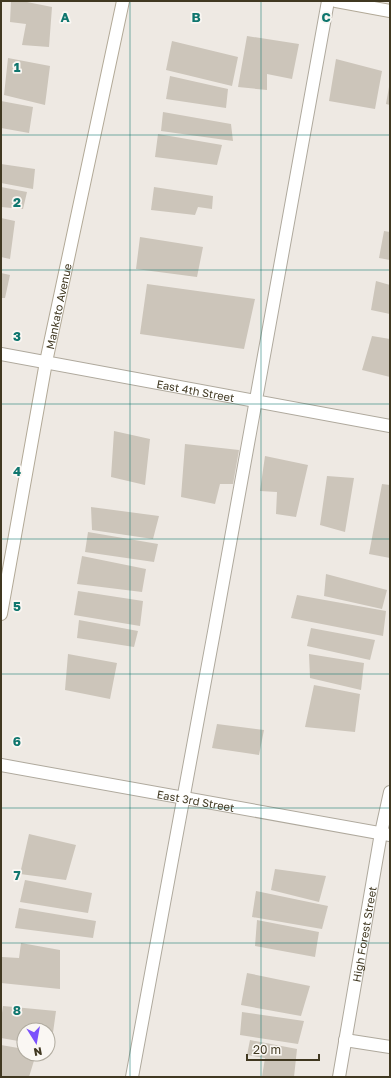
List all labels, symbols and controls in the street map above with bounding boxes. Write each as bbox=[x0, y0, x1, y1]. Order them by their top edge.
text: A bbox=[60, 9, 70, 25]
text: B bbox=[191, 9, 201, 25]
text: C bbox=[321, 9, 331, 25]
text: 1 bbox=[14, 59, 21, 75]
text: 2 bbox=[13, 194, 21, 210]
street label: Mankato Avenue bbox=[42, 262, 73, 350]
text: 3 bbox=[13, 328, 21, 344]
street label: East 4th Street bbox=[156, 376, 236, 404]
text: 4 bbox=[13, 463, 21, 479]
text: 5 bbox=[13, 598, 21, 614]
text: 6 bbox=[13, 733, 21, 749]
street label: East 3rd Street bbox=[156, 787, 236, 813]
text: 7 bbox=[13, 867, 21, 883]
street label: High Forest Street bbox=[349, 885, 378, 983]
text: 8 bbox=[13, 1002, 21, 1018]
north arrow bbox=[16, 1022, 56, 1062]
scale bar bbox=[247, 1036, 319, 1062]
text: 20 m bbox=[253, 1042, 281, 1057]
text: N bbox=[33, 1045, 43, 1059]

